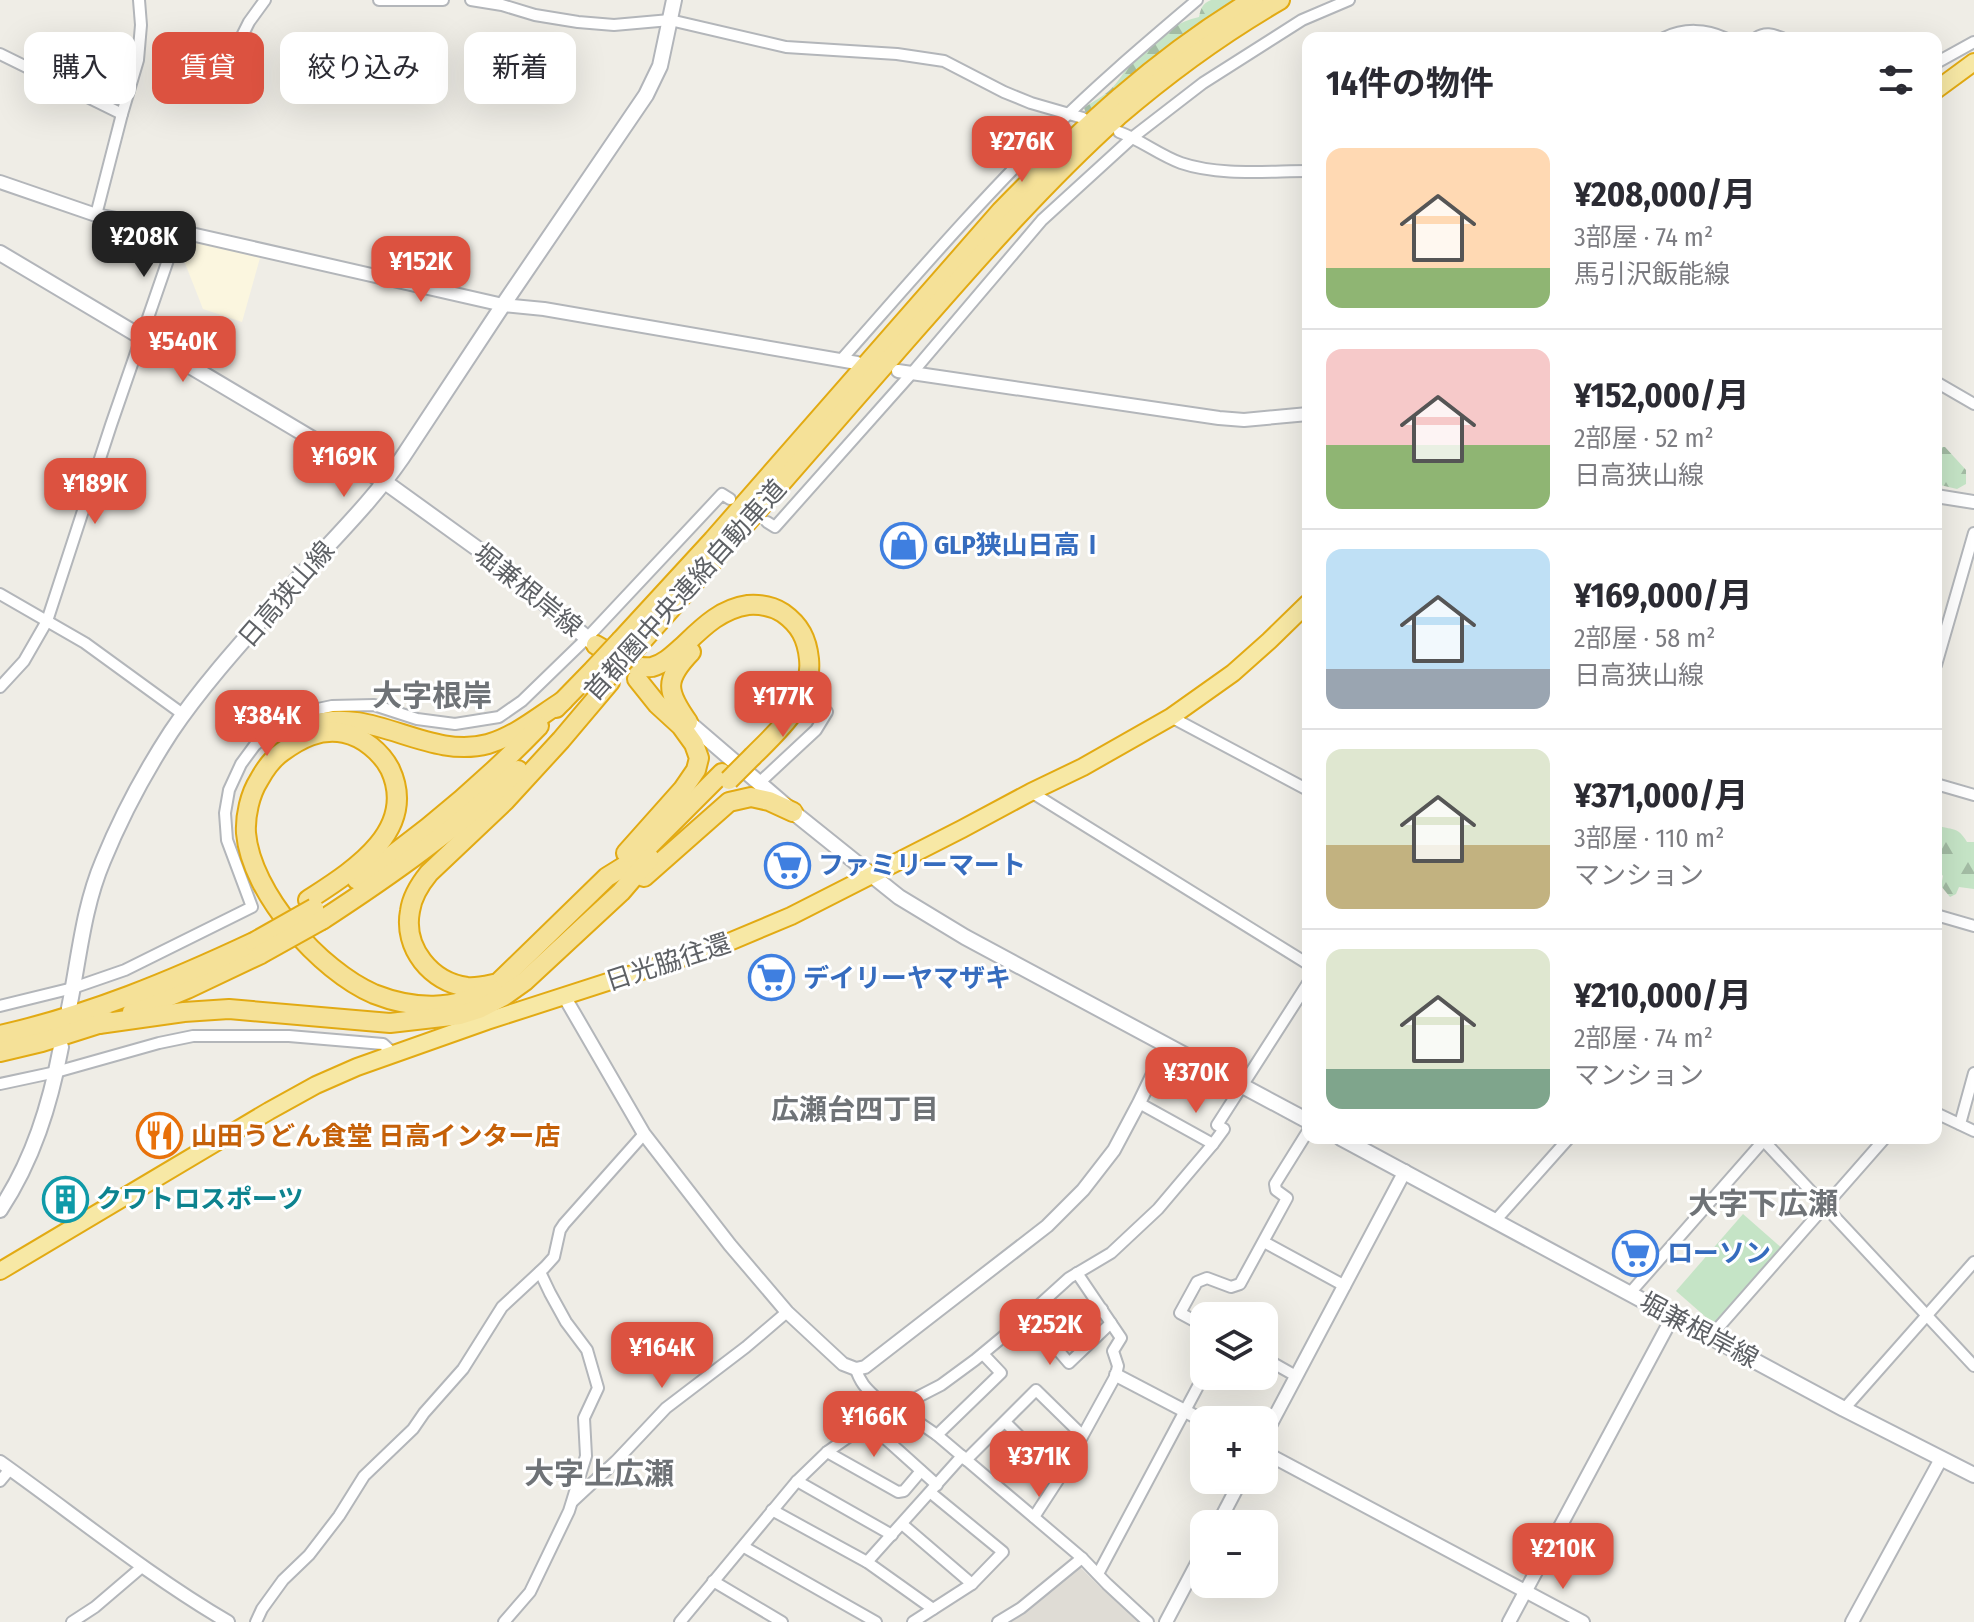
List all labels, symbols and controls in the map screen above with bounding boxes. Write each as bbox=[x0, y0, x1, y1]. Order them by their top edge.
chip: 購入 bbox=[24, 32, 136, 104]
chip: 賃貸 bbox=[152, 32, 264, 104]
chip: 絞り込み bbox=[280, 32, 448, 104]
chip: 新着 bbox=[464, 32, 576, 104]
icon: filters bbox=[1874, 58, 1918, 102]
text: 14件の物件 bbox=[1326, 63, 1494, 104]
pin: ¥276K bbox=[966, 116, 1078, 184]
text: ¥276K bbox=[990, 126, 1054, 157]
text: ¥208,000/月 bbox=[1574, 174, 1756, 215]
icon: home bbox=[1390, 180, 1486, 276]
pin: ¥208K bbox=[88, 211, 200, 279]
text: ¥208K bbox=[110, 221, 178, 252]
text: 3部屋 · 74 m² bbox=[1574, 222, 1713, 253]
pin: ¥152K bbox=[365, 236, 477, 304]
text: ¥152K bbox=[389, 246, 453, 277]
text: 馬引沢飯能線 bbox=[1574, 259, 1730, 290]
pin: ¥540K bbox=[127, 316, 239, 384]
text: ¥540K bbox=[149, 326, 217, 357]
text: ¥152,000/月 bbox=[1574, 375, 1750, 416]
icon: home bbox=[1390, 381, 1486, 477]
text: 2部屋 · 52 m² bbox=[1574, 423, 1714, 454]
pin: ¥169K bbox=[288, 431, 400, 499]
text: ¥169K bbox=[311, 441, 377, 472]
pin: ¥189K bbox=[39, 458, 151, 526]
text: 日高狭山線 bbox=[1574, 460, 1704, 491]
text: ¥189K bbox=[62, 468, 128, 499]
street label: 首都圏中央連絡自動車道 bbox=[578, 474, 793, 707]
shop icon: GLP狭山日高Ⅰ bbox=[879, 521, 927, 569]
place label: GLP狭山日高Ⅰ bbox=[934, 530, 1106, 561]
street label: 日高狭山線 bbox=[232, 535, 341, 654]
street label: 堀兼根岸線 bbox=[467, 537, 588, 643]
text: ¥169,000/月 bbox=[1574, 575, 1753, 616]
icon: home bbox=[1390, 581, 1486, 677]
text: 2部屋 · 58 m² bbox=[1574, 623, 1716, 654]
text: 日高狭山線 bbox=[1574, 660, 1704, 691]
pin: ¥177K bbox=[727, 671, 839, 739]
district label: 大字根岸 bbox=[372, 678, 492, 714]
text: ¥177K bbox=[752, 681, 814, 712]
pin: ¥384K bbox=[211, 690, 323, 758]
text: ¥384K bbox=[233, 700, 301, 731]
text: ¥371,000/月 bbox=[1574, 775, 1749, 816]
icon: home bbox=[1390, 781, 1486, 877]
text: 3部屋 · 110 m² bbox=[1574, 823, 1724, 854]
supermarket icon: ファミリーマート bbox=[763, 841, 811, 889]
place label: ファミリーマート bbox=[818, 850, 1026, 881]
text: マンション bbox=[1574, 860, 1704, 891]
street label: 日光脇往還 bbox=[602, 928, 735, 997]
supermarket icon: デイリーヤマザキ bbox=[748, 954, 796, 1002]
place label: デイリーヤマザキ bbox=[803, 963, 1011, 994]
text: ¥210,000/月 bbox=[1574, 975, 1752, 1016]
icon: home bbox=[1390, 981, 1486, 1077]
text: 2部屋 · 74 m² bbox=[1574, 1023, 1713, 1054]
pin: ¥370K bbox=[1140, 1047, 1252, 1115]
text: ¥370K bbox=[1163, 1057, 1229, 1088]
text: マンション bbox=[1574, 1060, 1704, 1091]
district label: 広瀬台四丁目 bbox=[771, 1093, 939, 1126]
restaurant icon: 山田うどん食堂 日高インター店 bbox=[136, 1112, 184, 1160]
place label: 山田うどん食堂 日高インター店 bbox=[191, 1121, 560, 1152]
building icon: クワトロスポーツ bbox=[41, 1175, 89, 1223]
place label: クワトロスポーツ bbox=[96, 1184, 303, 1215]
district label: 大字下広瀬 bbox=[1688, 1186, 1838, 1222]
supermarket icon: ローソン bbox=[1612, 1229, 1660, 1277]
place label: ローソン bbox=[1667, 1238, 1771, 1269]
street label: 堀兼根岸線 bbox=[1634, 1286, 1763, 1375]
pin: ¥252K bbox=[994, 1299, 1106, 1367]
map controls bbox=[1190, 1302, 1278, 1598]
button: layers bbox=[1190, 1302, 1278, 1390]
text: ¥252K bbox=[1018, 1309, 1082, 1340]
pin: ¥164K bbox=[606, 1322, 718, 1390]
text: ¥164K bbox=[629, 1332, 695, 1363]
pin: ¥166K bbox=[818, 1391, 930, 1459]
text: ¥166K bbox=[841, 1401, 907, 1432]
button: + bbox=[1190, 1406, 1278, 1494]
pin: ¥371K bbox=[983, 1431, 1095, 1499]
text: ¥371K bbox=[1008, 1441, 1070, 1472]
district label: 大字上広瀬 bbox=[524, 1456, 674, 1492]
button: − bbox=[1190, 1510, 1278, 1598]
pin: ¥210K bbox=[1507, 1523, 1619, 1591]
text: ¥210K bbox=[1531, 1533, 1595, 1564]

